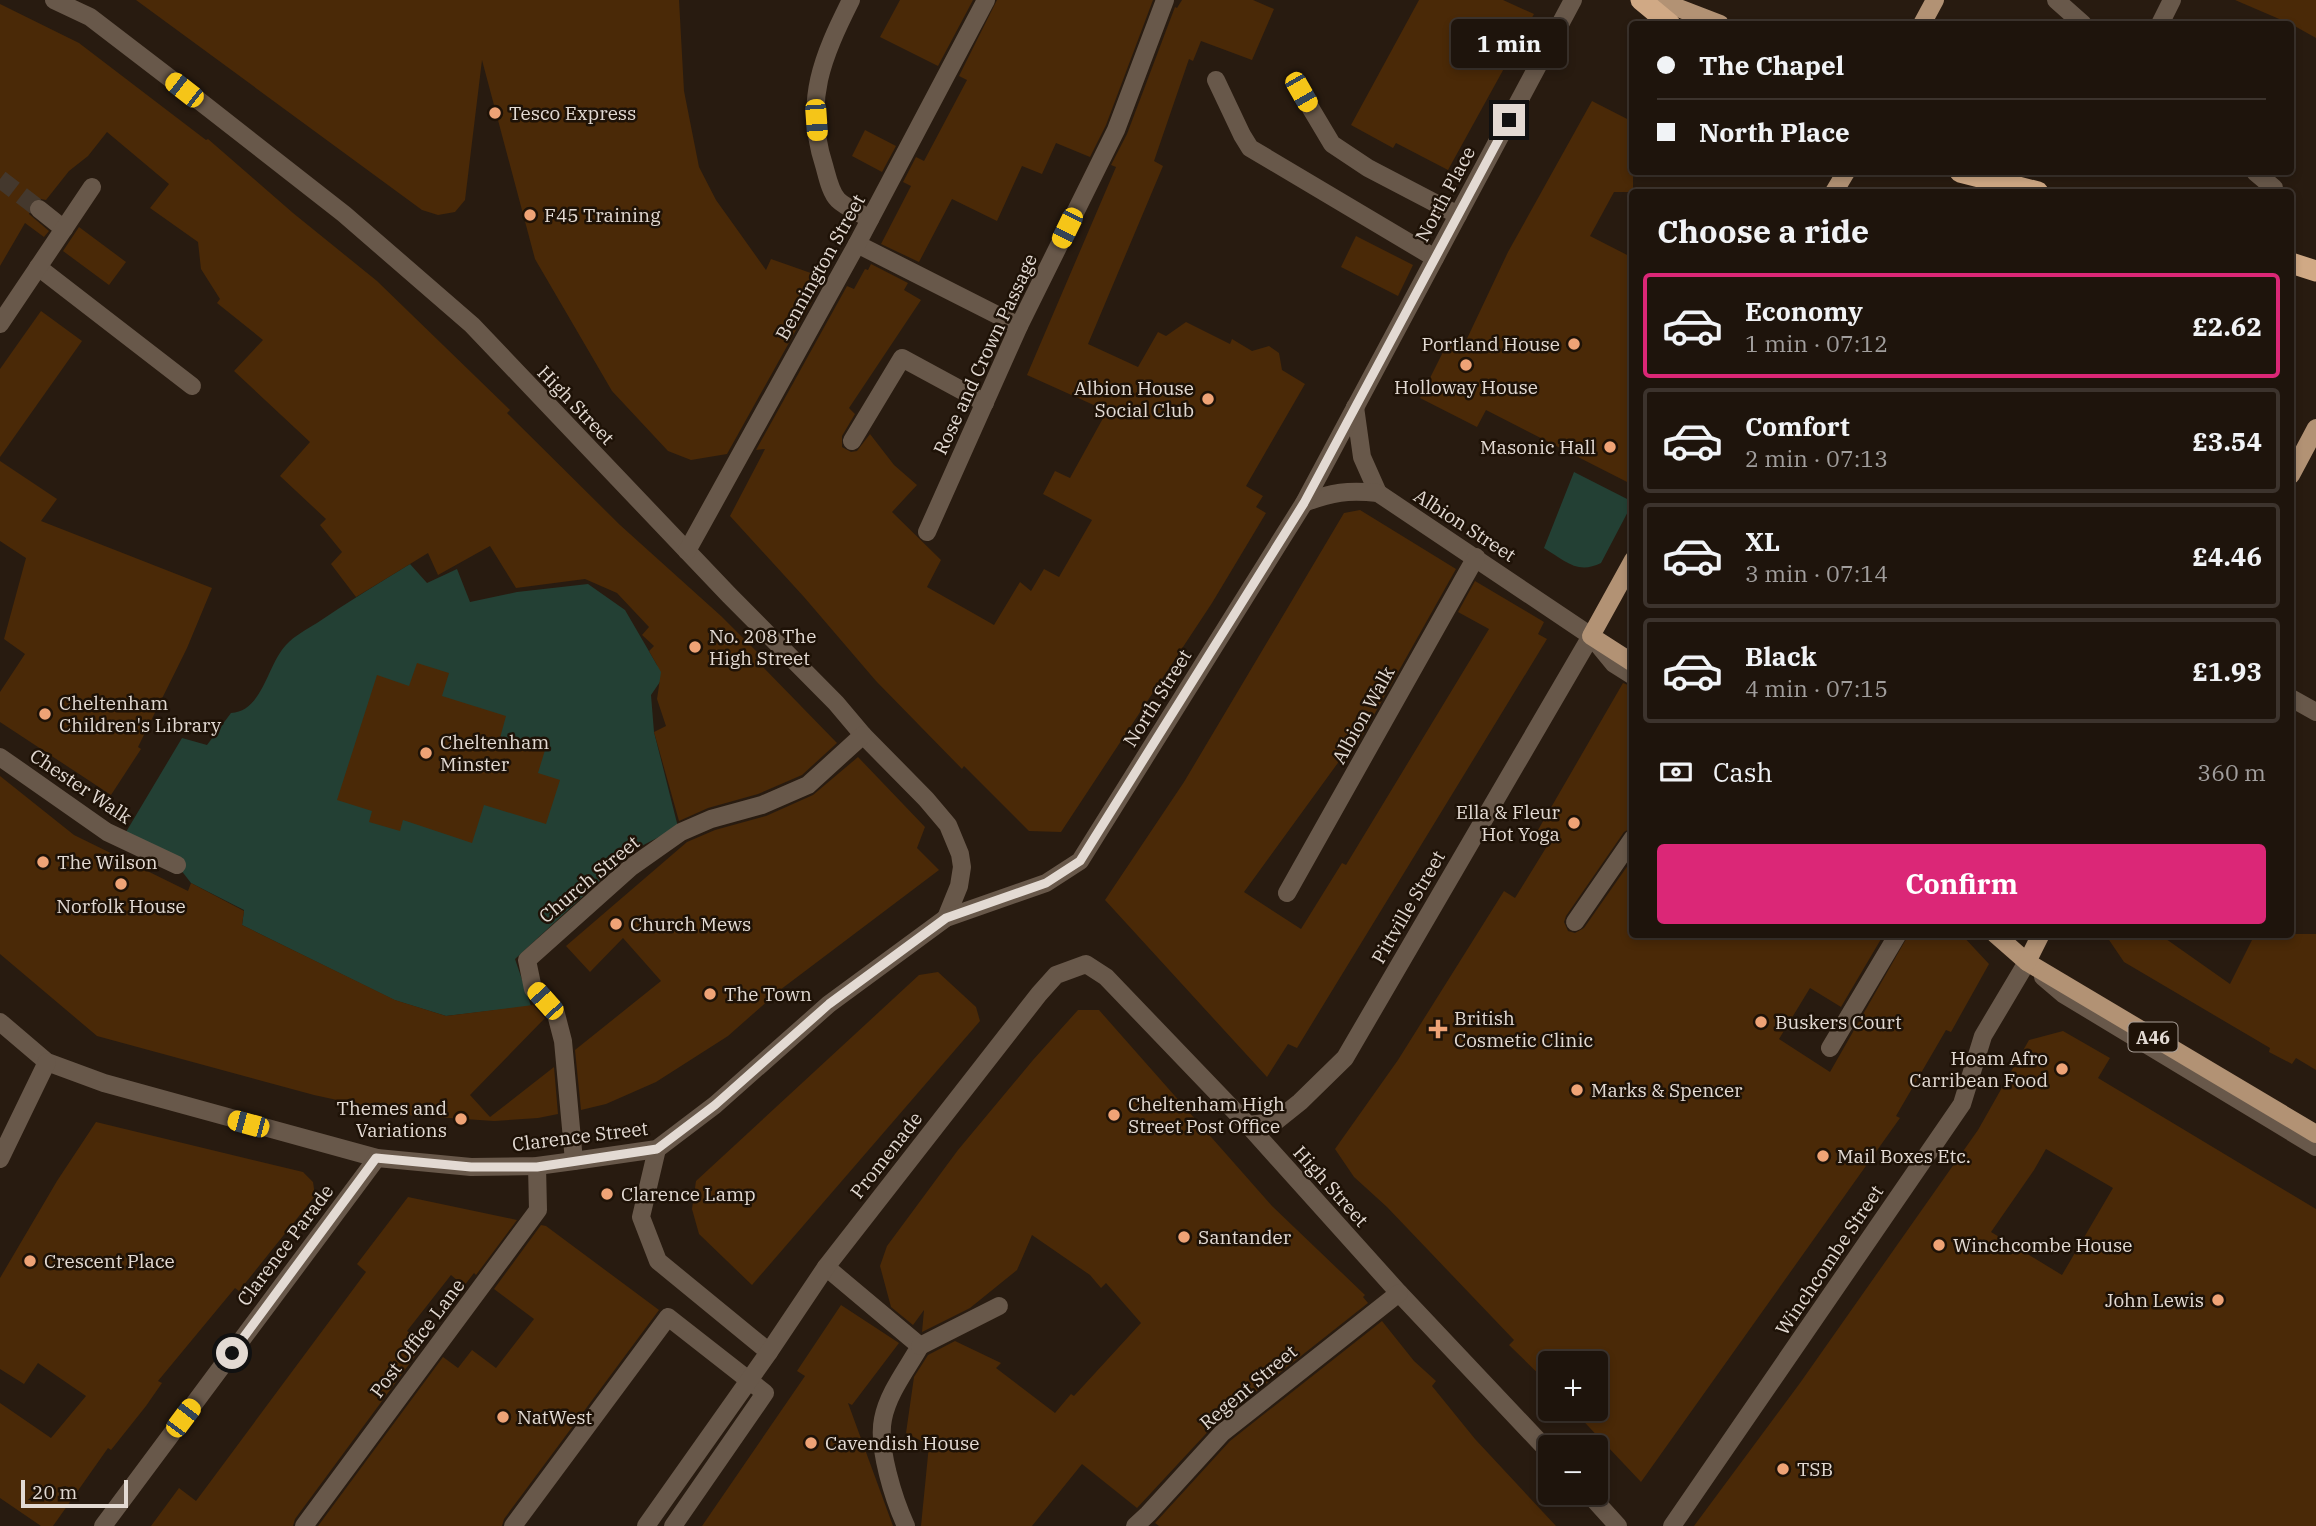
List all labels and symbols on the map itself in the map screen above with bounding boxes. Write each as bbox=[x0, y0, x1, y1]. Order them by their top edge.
callout: 1 min bbox=[1451, 18, 1567, 68]
car bbox=[161, 69, 208, 111]
car bbox=[1282, 69, 1321, 115]
car bbox=[805, 98, 828, 142]
place label: Tesco Express bbox=[509, 101, 636, 125]
route end bbox=[1493, 104, 1525, 136]
marker: Tesco Express bbox=[487, 105, 503, 121]
street label: North Place bbox=[1410, 142, 1480, 246]
street label: Bennington Street bbox=[770, 190, 870, 344]
place label: F45 Training bbox=[544, 203, 661, 227]
car bbox=[1049, 205, 1086, 251]
marker: F45 Training bbox=[522, 207, 538, 223]
street label: Rose and Crown Passage bbox=[928, 250, 1042, 458]
place label: Portland House bbox=[1421, 332, 1560, 356]
marker: Portland House bbox=[1566, 336, 1582, 352]
marker: Holloway House bbox=[1458, 357, 1474, 373]
street label: High Street bbox=[532, 360, 620, 450]
place label: Holloway House bbox=[1394, 375, 1538, 399]
place label: Albion House Social Club bbox=[1074, 376, 1194, 422]
marker: Albion House Social Club bbox=[1200, 391, 1216, 407]
place label: Masonic Hall bbox=[1480, 435, 1596, 459]
marker: Masonic Hall bbox=[1602, 439, 1618, 455]
street label: Albion Street bbox=[1410, 483, 1521, 567]
place label: No. 208 The High Street bbox=[709, 624, 816, 670]
marker: No. 208 The High Street bbox=[687, 639, 703, 655]
street label: North Street bbox=[1118, 645, 1197, 751]
street label: Albion Walk bbox=[1326, 662, 1400, 768]
place label: Cheltenham Children's Library bbox=[59, 691, 222, 737]
marker: Cheltenham Children's Library bbox=[37, 706, 53, 722]
place label: Cheltenham Minster bbox=[440, 730, 549, 776]
street label: Chester Walk bbox=[26, 743, 136, 829]
marker: Cheltenham Minster bbox=[418, 745, 434, 761]
place label: Ella & Fleur Hot Yoga bbox=[1456, 800, 1561, 846]
marker: Ella & Fleur Hot Yoga bbox=[1566, 815, 1582, 831]
street label: Church Street bbox=[534, 830, 644, 928]
street label: Pittville Street bbox=[1366, 846, 1450, 968]
place label: The Wilson bbox=[57, 850, 158, 874]
marker: The Wilson bbox=[35, 854, 51, 870]
marker: Norfolk House bbox=[113, 876, 129, 892]
place label: Norfolk House bbox=[56, 894, 186, 918]
place label: Church Mews bbox=[630, 912, 751, 936]
marker: Church Mews bbox=[608, 916, 624, 932]
car bbox=[524, 978, 567, 1024]
place label: The Town bbox=[724, 982, 812, 1006]
marker: The Town bbox=[702, 986, 718, 1002]
place label: British Cosmetic Clinic bbox=[1454, 1006, 1593, 1052]
place label: Buskers Court bbox=[1775, 1010, 1902, 1034]
marker: Buskers Court bbox=[1753, 1014, 1769, 1030]
marker: British Cosmetic Clinic bbox=[1428, 1019, 1448, 1039]
road number: A46 bbox=[2128, 1022, 2178, 1052]
place label: Hoam Afro Carribean Food bbox=[1909, 1046, 2048, 1092]
marker: Hoam Afro Carribean Food bbox=[2054, 1061, 2070, 1077]
place label: Marks & Spencer bbox=[1591, 1078, 1743, 1102]
marker: Marks & Spencer bbox=[1569, 1082, 1585, 1098]
place label: Cheltenham High Street Post Office bbox=[1128, 1092, 1285, 1138]
place label: Themes and Variations bbox=[337, 1096, 447, 1142]
street label: Promenade bbox=[845, 1107, 927, 1203]
marker: Cheltenham High Street Post Office bbox=[1106, 1107, 1122, 1123]
car bbox=[225, 1108, 272, 1140]
marker: Themes and Variations bbox=[453, 1111, 469, 1127]
street label: Clarence Street bbox=[511, 1116, 650, 1156]
street label: High Street bbox=[1288, 1140, 1374, 1232]
place label: Mail Boxes Etc. bbox=[1837, 1144, 1971, 1168]
marker: Mail Boxes Etc. bbox=[1815, 1148, 1831, 1164]
street label: Clarence Parade bbox=[232, 1180, 338, 1310]
street label: Winchcombe Street bbox=[1770, 1180, 1888, 1340]
place label: Clarence Lamp bbox=[621, 1182, 756, 1206]
marker: Clarence Lamp bbox=[599, 1186, 615, 1202]
place label: Santander bbox=[1198, 1225, 1292, 1249]
marker: Santander bbox=[1176, 1229, 1192, 1245]
place label: Winchcombe House bbox=[1953, 1233, 2132, 1257]
marker: Winchcombe House bbox=[1931, 1237, 1947, 1253]
place label: Crescent Place bbox=[44, 1249, 175, 1273]
marker: Crescent Place bbox=[22, 1253, 38, 1269]
street label: Post Office Lane bbox=[364, 1274, 470, 1402]
place label: John Lewis bbox=[2105, 1288, 2204, 1312]
marker: John Lewis bbox=[2210, 1292, 2226, 1308]
route start bbox=[216, 1337, 248, 1369]
street label: Regent Street bbox=[1194, 1339, 1302, 1435]
car bbox=[162, 1395, 205, 1441]
place label: NatWest bbox=[517, 1405, 592, 1429]
marker: NatWest bbox=[495, 1409, 511, 1425]
place label: Cavendish House bbox=[825, 1431, 980, 1455]
marker: Cavendish House bbox=[803, 1435, 819, 1451]
place label: TSB bbox=[1797, 1457, 1833, 1481]
marker: TSB bbox=[1775, 1461, 1791, 1477]
scale bar bbox=[21, 1477, 128, 1509]

